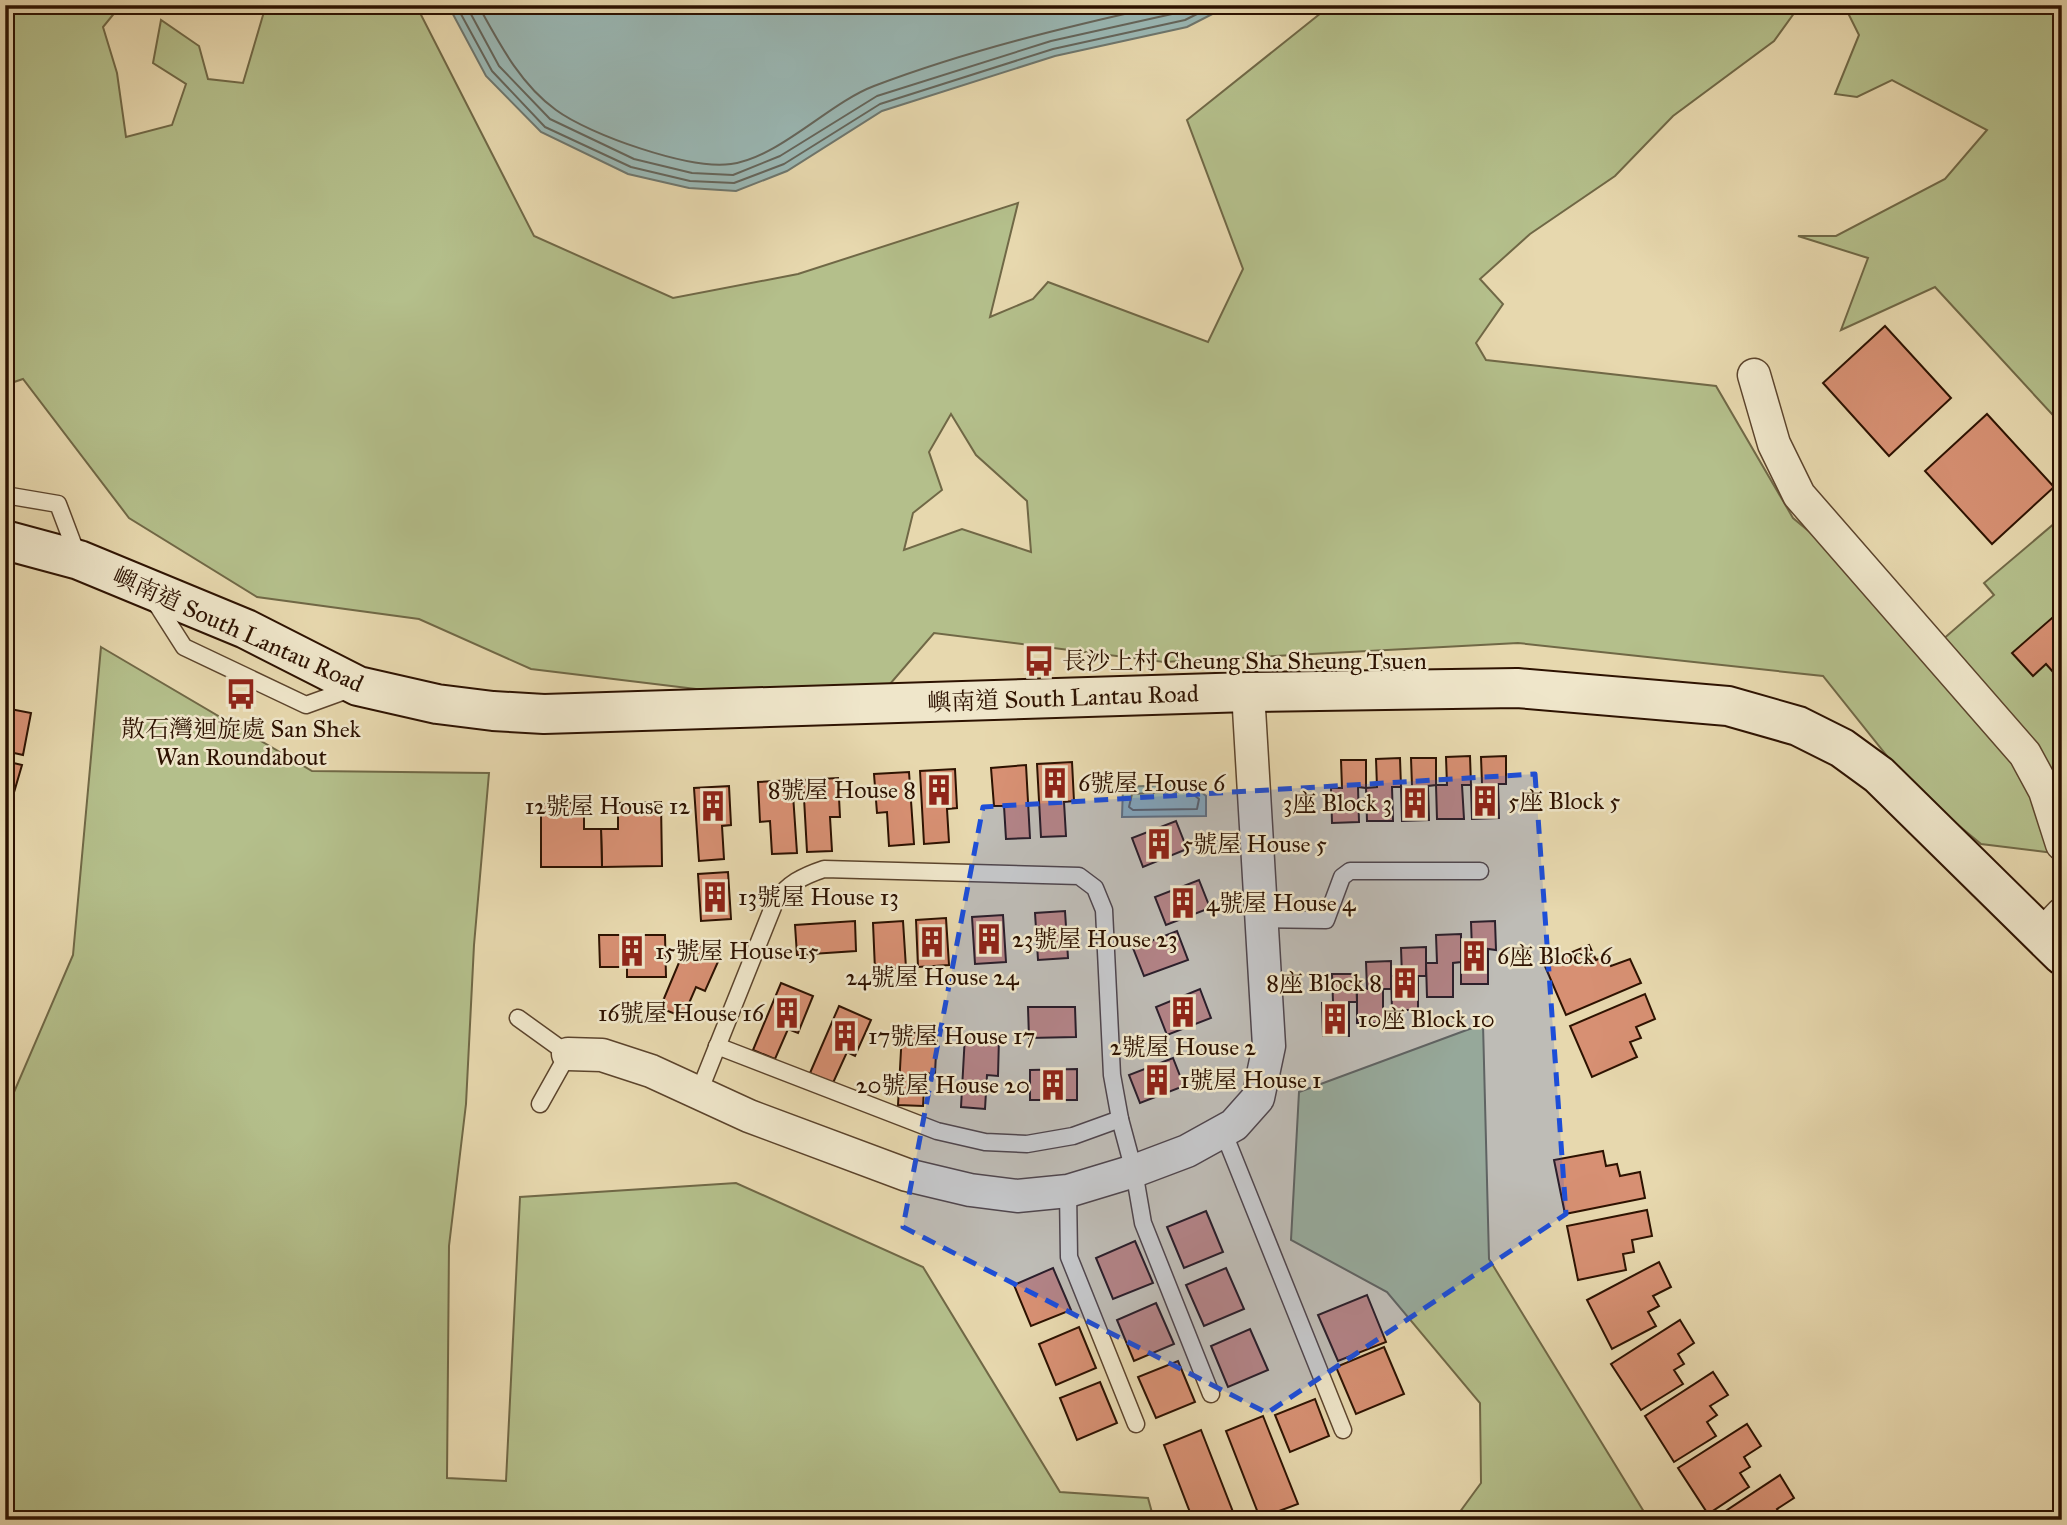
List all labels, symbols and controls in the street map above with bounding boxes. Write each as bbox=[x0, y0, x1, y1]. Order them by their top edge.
street label: 嶼南道 South Lantau Road bbox=[108, 561, 368, 699]
bus stop icon: 長沙上村 Cheung Sha Sheung Tsuen bbox=[1022, 644, 1056, 678]
place label: 長沙上村 Cheung Sha Sheung Tsuen bbox=[1062, 646, 1427, 676]
bus stop icon: 散石灣迴旋處 San Shek Wan Roundabout bbox=[224, 677, 258, 711]
street label: 嶼南道 South Lantau Road bbox=[927, 678, 1199, 718]
place label: 散石灣迴旋處 San Shek Wan Roundabout bbox=[121, 714, 362, 772]
building icon: 6號屋 House 6 bbox=[1038, 766, 1072, 800]
place label: 6號屋 House 6 bbox=[1078, 768, 1226, 798]
building icon: 8號屋 House 8 bbox=[922, 773, 956, 807]
place label: 8號屋 House 8 bbox=[768, 775, 916, 805]
building icon: 5座 Block 5 bbox=[1468, 784, 1502, 818]
building icon: 3座 Block 3 bbox=[1398, 786, 1432, 820]
place label: 5座 Block 5 bbox=[1508, 786, 1620, 816]
place label: 3座 Block 3 bbox=[1283, 788, 1392, 818]
building icon: 12號屋 House 12 bbox=[696, 789, 730, 823]
place label: 12號屋 House 12 bbox=[525, 791, 690, 821]
building icon: 5號屋 House 5 bbox=[1142, 827, 1176, 861]
place label: 5號屋 House 5 bbox=[1182, 829, 1327, 859]
building icon: 13號屋 House 13 bbox=[698, 880, 732, 914]
place label: 13號屋 House 13 bbox=[738, 882, 899, 912]
building icon: 4號屋 House 4 bbox=[1166, 886, 1200, 920]
place label: 4號屋 House 4 bbox=[1206, 888, 1356, 918]
building icon: 23號屋 House 23 bbox=[972, 922, 1006, 956]
place label: 23號屋 House 23 bbox=[1012, 924, 1177, 954]
building icon: 24號屋 House 24 bbox=[915, 925, 949, 959]
building icon: 15號屋 House 15 bbox=[615, 934, 649, 968]
place label: 15號屋 House 15 bbox=[655, 936, 819, 966]
building icon: 6座 Block 6 bbox=[1457, 939, 1491, 973]
place label: 6座 Block 6 bbox=[1497, 941, 1612, 971]
place label: 24號屋 House 24 bbox=[845, 962, 1019, 992]
building icon: 8座 Block 8 bbox=[1388, 966, 1422, 1000]
place label: 8座 Block 8 bbox=[1266, 968, 1382, 998]
building icon: 2號屋 House 2 bbox=[1166, 995, 1200, 1029]
building icon: 16號屋 House 16 bbox=[770, 996, 804, 1030]
place label: 16號屋 House 16 bbox=[598, 998, 765, 1028]
building icon: 10座 Block 10 bbox=[1318, 1002, 1352, 1036]
place label: 10座 Block 10 bbox=[1358, 1004, 1495, 1034]
building icon: 17號屋 House 17 bbox=[828, 1019, 862, 1053]
place label: 17號屋 House 17 bbox=[868, 1021, 1035, 1051]
place label: 2號屋 House 2 bbox=[1110, 1032, 1256, 1062]
building icon: 1號屋 House 1 bbox=[1140, 1063, 1174, 1097]
place label: 1號屋 House 1 bbox=[1180, 1065, 1322, 1095]
building icon: 20號屋 House 20 bbox=[1036, 1068, 1070, 1102]
place label: 20號屋 House 20 bbox=[856, 1070, 1030, 1100]

